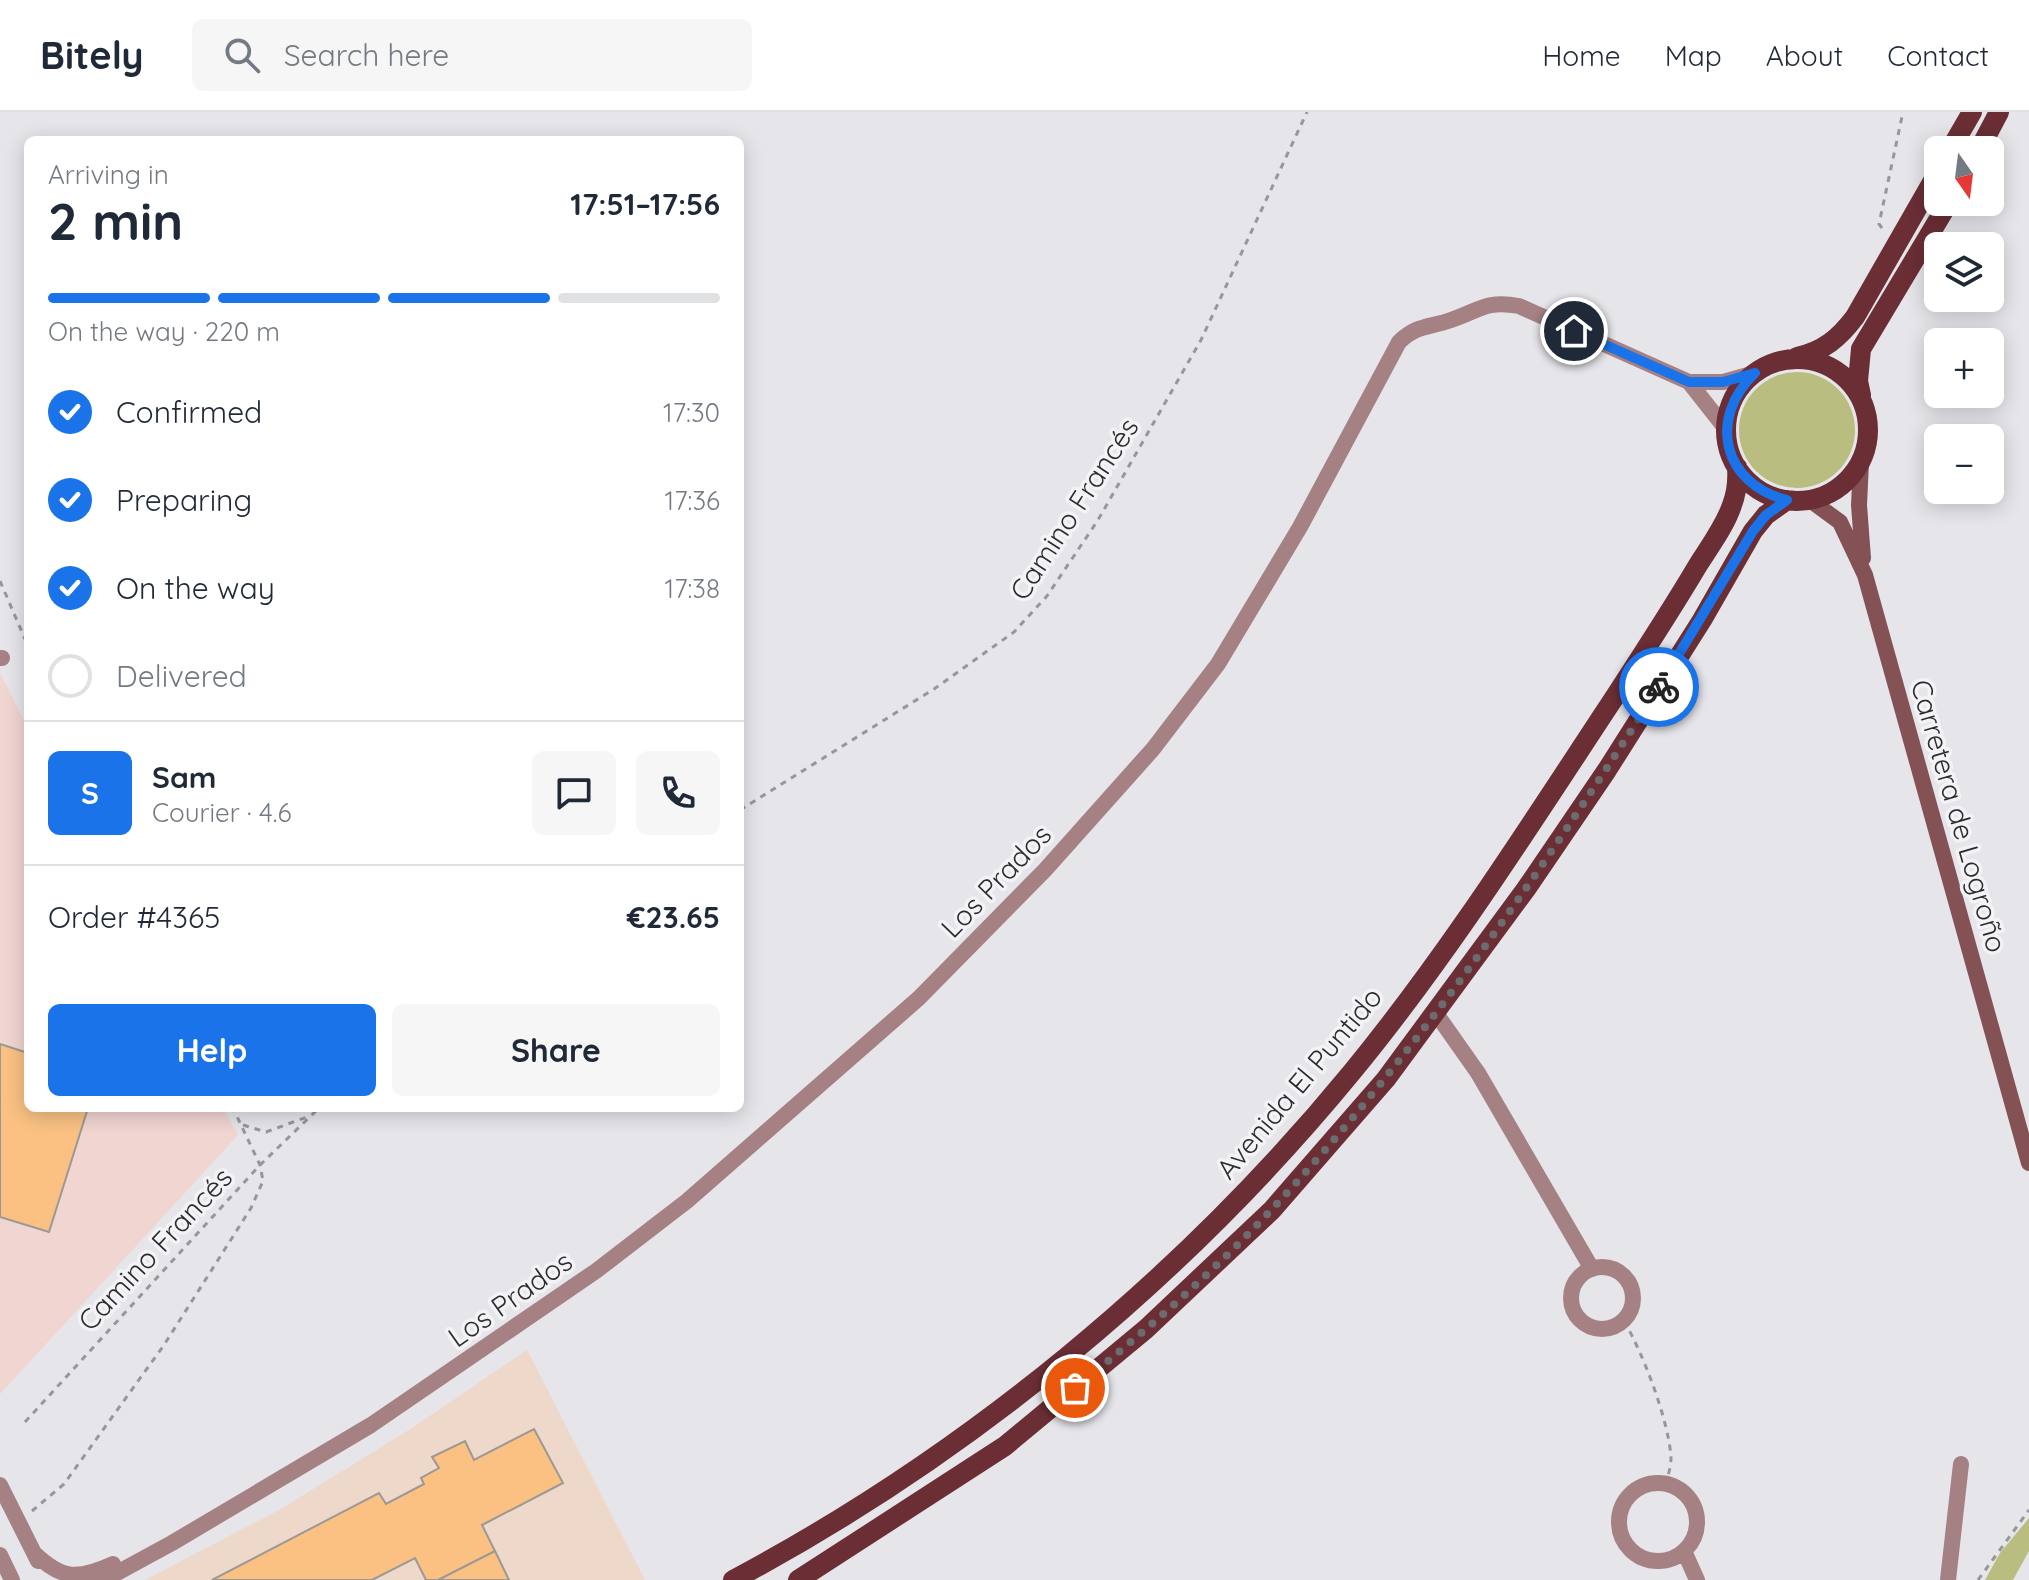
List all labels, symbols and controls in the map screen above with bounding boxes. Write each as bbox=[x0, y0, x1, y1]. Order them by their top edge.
search box bbox=[192, 19, 752, 91]
text: Bitely bbox=[40, 31, 144, 79]
icon: search bbox=[220, 33, 264, 77]
text: Search here bbox=[284, 36, 449, 74]
text: Home bbox=[1542, 38, 1621, 73]
text: Map bbox=[1665, 38, 1722, 73]
text: About bbox=[1766, 38, 1843, 73]
text: Contact bbox=[1887, 38, 1989, 73]
north arrow bbox=[1924, 136, 2004, 216]
map controls bbox=[1924, 136, 2004, 504]
text: Arriving in bbox=[48, 158, 169, 191]
text: 17:51–17:56 bbox=[570, 185, 720, 223]
text: 2 min bbox=[48, 188, 183, 253]
button: layers bbox=[1924, 232, 2004, 312]
pin bbox=[1540, 297, 1608, 365]
icon: home bbox=[1552, 309, 1596, 353]
text: On the way · 220 m bbox=[48, 315, 280, 348]
button: + bbox=[1924, 328, 2004, 408]
icon: check bbox=[48, 390, 92, 434]
text: Confirmed bbox=[116, 393, 262, 431]
text: 17:30 bbox=[663, 396, 720, 429]
street label: Camino Francés bbox=[1002, 411, 1145, 606]
button: − bbox=[1924, 424, 2004, 504]
icon: check bbox=[48, 478, 92, 522]
text: Preparing bbox=[116, 481, 252, 519]
text: 17:36 bbox=[665, 484, 720, 517]
icon: check bbox=[48, 566, 92, 610]
text: On the way bbox=[116, 569, 275, 607]
text: 17:38 bbox=[665, 572, 720, 605]
courier bbox=[1619, 647, 1699, 727]
text: Delivered bbox=[116, 657, 247, 695]
icon: bike bbox=[1637, 665, 1681, 709]
street label: Carretera de Logroño bbox=[1904, 675, 2015, 956]
button: chat bbox=[532, 751, 616, 835]
button: phone bbox=[636, 751, 720, 835]
text: Sam bbox=[152, 758, 216, 796]
text: S bbox=[81, 774, 99, 812]
text: Courier · 4.6 bbox=[152, 796, 291, 829]
street label: Los Prados bbox=[933, 817, 1058, 944]
text: Order #4365 bbox=[48, 898, 220, 936]
text: €23.65 bbox=[627, 898, 720, 936]
street label: Avenida El Puntido bbox=[1208, 980, 1389, 1186]
button: Help bbox=[48, 1004, 376, 1096]
button: Share bbox=[392, 1004, 720, 1096]
street label: Camino Francés bbox=[70, 1160, 239, 1337]
street label: Los Prados bbox=[441, 1243, 579, 1354]
pin bbox=[1041, 1354, 1109, 1422]
icon: bag bbox=[1053, 1366, 1097, 1410]

